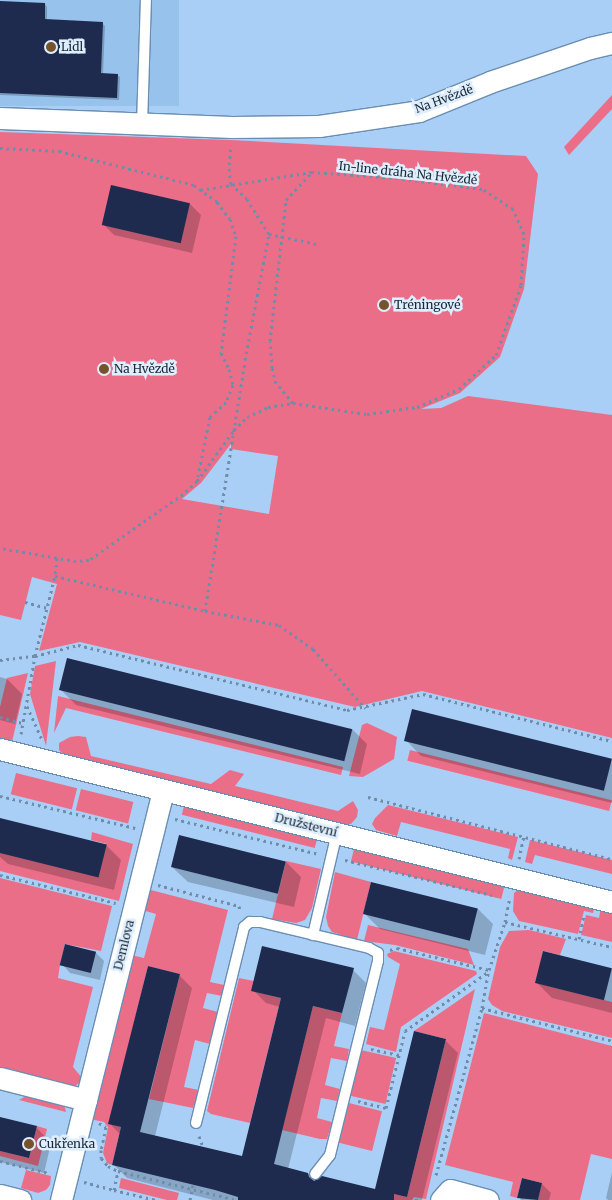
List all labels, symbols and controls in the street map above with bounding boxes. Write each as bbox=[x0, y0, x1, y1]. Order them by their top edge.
place label: Lidl bbox=[61, 40, 83, 54]
marker: Lidl bbox=[45, 41, 57, 53]
street label: Na Hvězdě bbox=[413, 82, 475, 116]
street label: In-line dráha Na Hvězdě bbox=[338, 159, 478, 187]
place label: Tréningové bbox=[394, 298, 460, 312]
marker: Tréningové bbox=[378, 299, 390, 311]
place label: Na Hvězdě bbox=[114, 362, 175, 376]
marker: Na Hvězdě bbox=[98, 363, 110, 375]
street label: Družstevní bbox=[273, 810, 339, 840]
street label: Demlova bbox=[111, 918, 137, 972]
place label: Cukřenka bbox=[39, 1137, 95, 1151]
marker: Cukřenka bbox=[23, 1138, 35, 1150]

